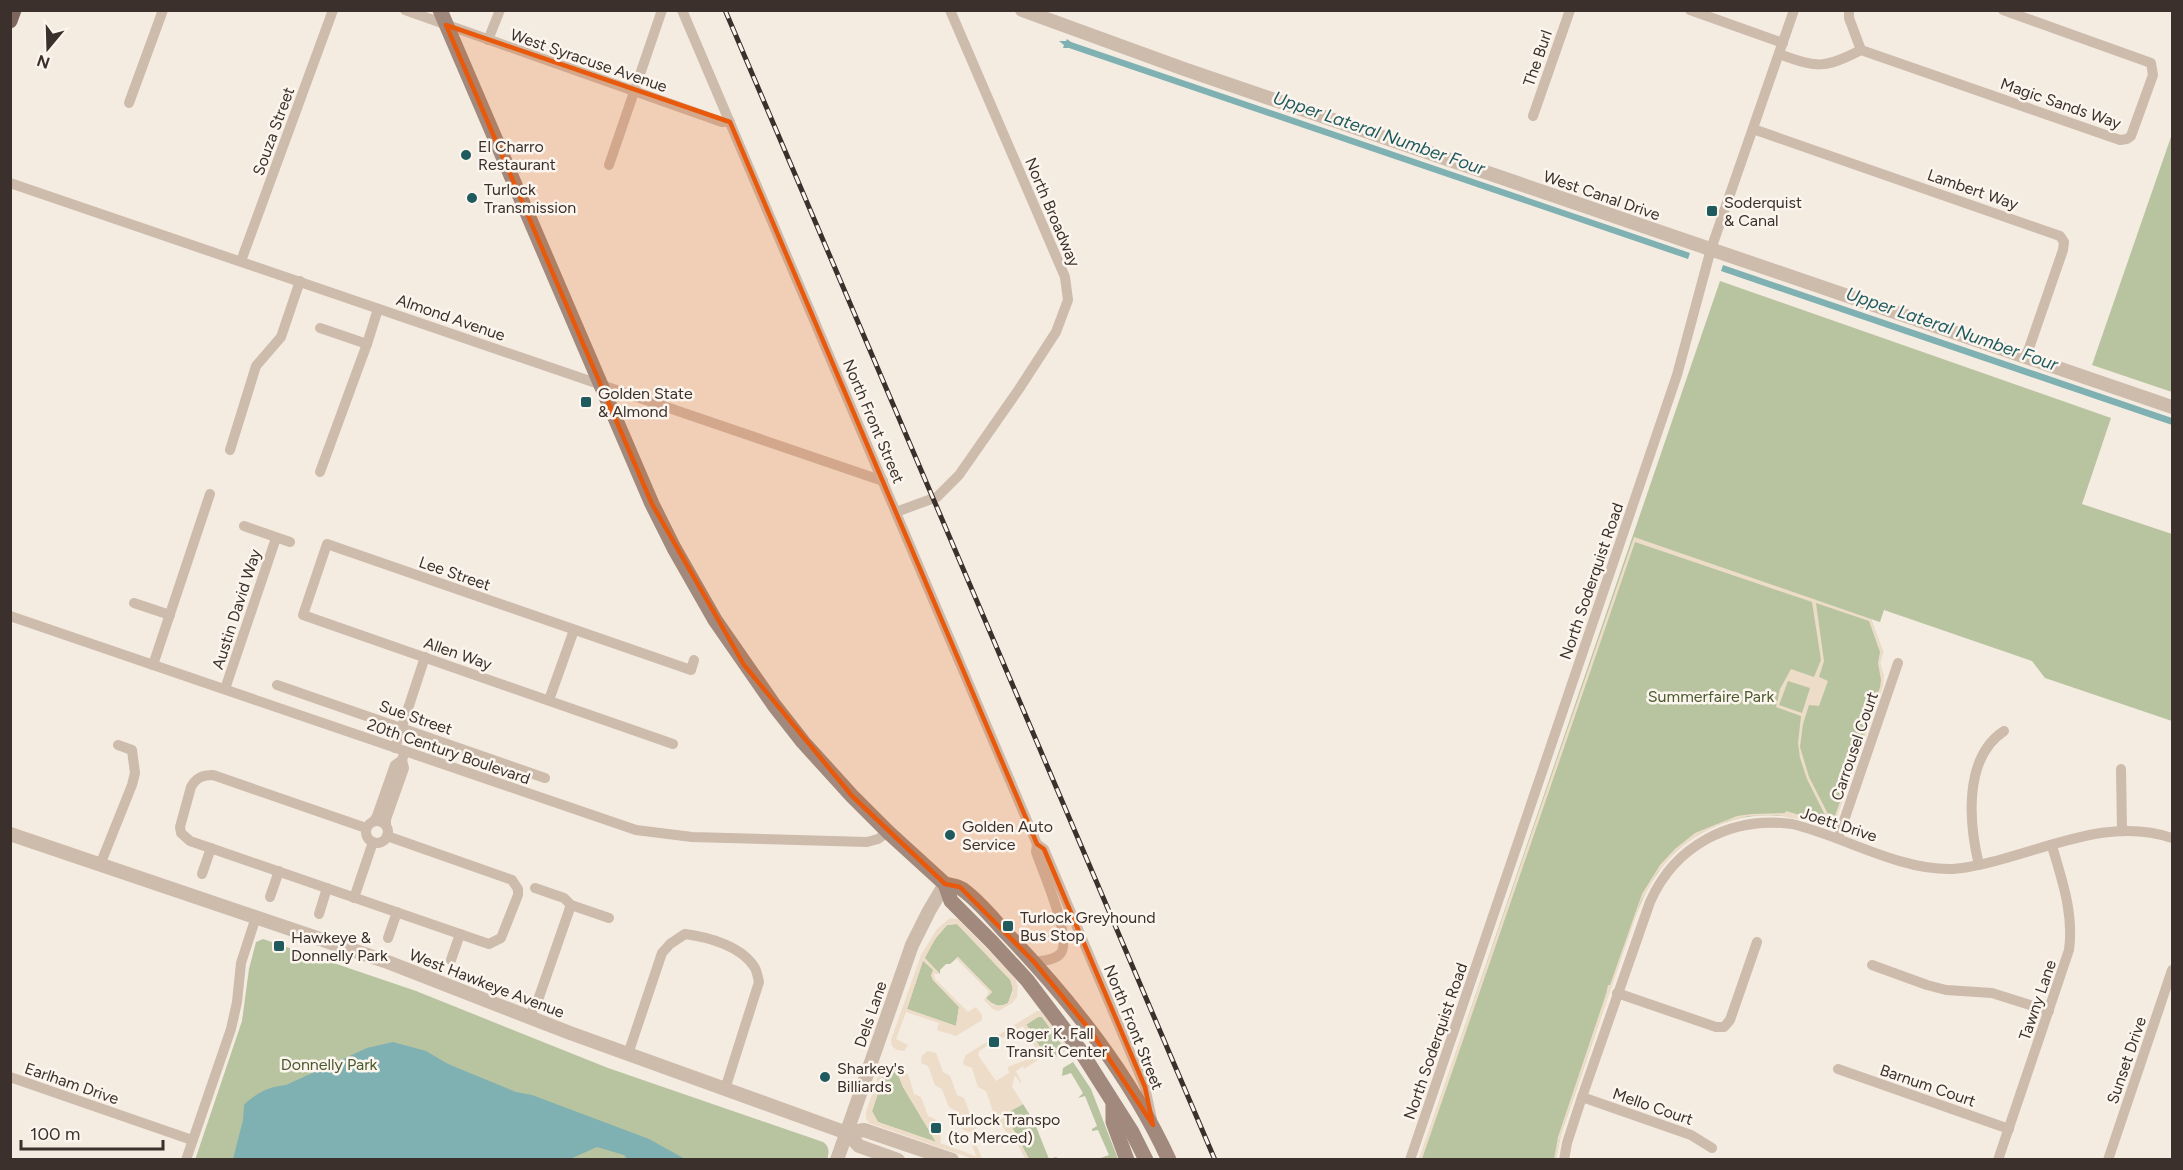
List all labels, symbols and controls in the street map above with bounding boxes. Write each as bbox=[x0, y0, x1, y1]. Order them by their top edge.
north arrow bbox=[18, 18, 78, 78]
street label: West Syracuse Avenue bbox=[508, 25, 670, 96]
street label: The Burl bbox=[1519, 28, 1556, 89]
text: N bbox=[34, 51, 52, 73]
street label: Magic Sands Way bbox=[1998, 74, 2124, 133]
street label: Souza Street bbox=[249, 84, 298, 178]
water label: Upper Lateral Number Four bbox=[1270, 86, 1489, 180]
place label: El Charro Restaurant bbox=[478, 137, 556, 174]
marker: El Charro Restaurant bbox=[459, 148, 473, 162]
street label: North Broadway bbox=[1021, 155, 1084, 270]
street label: Lambert Way bbox=[1925, 165, 2021, 214]
street label: West Canal Drive bbox=[1541, 167, 1663, 224]
place label: Turlock Transmission bbox=[484, 180, 576, 217]
marker: Turlock Transmission bbox=[465, 191, 479, 205]
place label: Soderquist & Canal bbox=[1724, 193, 1802, 230]
marker: Soderquist & Canal bbox=[1705, 204, 1719, 218]
water label: Upper Lateral Number Four bbox=[1843, 282, 2062, 376]
street label: Almond Avenue bbox=[394, 290, 508, 345]
street label: North Front Street bbox=[839, 356, 908, 486]
place label: Golden State & Almond bbox=[598, 384, 693, 421]
marker: Golden State & Almond bbox=[579, 395, 593, 409]
street label: North Soderquist Road bbox=[1556, 500, 1627, 662]
street label: Austin David Way bbox=[208, 546, 265, 672]
street label: Lee Street bbox=[417, 552, 493, 595]
street label: Allen Way bbox=[421, 633, 495, 674]
park label: Summerfaire Park bbox=[1648, 687, 1774, 706]
street label: Carrousel Court bbox=[1827, 689, 1882, 803]
street label: Sue Street bbox=[377, 696, 455, 739]
street label: 20th Century Boulevard bbox=[365, 715, 533, 788]
street label: Joett Drive bbox=[1798, 803, 1880, 846]
place label: Golden Auto Service bbox=[962, 817, 1053, 854]
marker: Golden Auto Service bbox=[943, 828, 957, 842]
place label: Turlock Greyhound Bus Stop bbox=[1020, 908, 1156, 945]
marker: Turlock Greyhound Bus Stop bbox=[1001, 919, 1015, 933]
place label: Hawkeye & Donnelly Park bbox=[291, 928, 388, 965]
marker: Hawkeye & Donnelly Park bbox=[272, 939, 286, 953]
street label: West Hawkeye Avenue bbox=[407, 945, 567, 1022]
street label: Tawny Lane bbox=[2015, 957, 2060, 1043]
street label: North Soderquist Road bbox=[1400, 960, 1471, 1122]
street label: North Front Street bbox=[1100, 962, 1167, 1092]
street label: Dels Lane bbox=[850, 978, 891, 1050]
street label: Sunset Drive bbox=[2103, 1014, 2150, 1106]
place label: Roger K. Fall Transit Center bbox=[1006, 1024, 1108, 1061]
marker: Roger K. Fall Transit Center bbox=[987, 1035, 1001, 1049]
park label: Donnelly Park bbox=[281, 1055, 378, 1074]
street label: Earlham Drive bbox=[22, 1059, 122, 1109]
place label: Sharkey's Billiards bbox=[837, 1059, 905, 1096]
street label: Barnum Court bbox=[1877, 1060, 1978, 1111]
marker: Sharkey's Billiards bbox=[818, 1070, 832, 1084]
street label: Mello Court bbox=[1610, 1084, 1696, 1129]
place label: Turlock Transpo (to Merced) bbox=[948, 1110, 1060, 1147]
scale bar bbox=[21, 1113, 164, 1151]
marker: Turlock Transpo (to Merced) bbox=[929, 1121, 943, 1135]
text: 100 m bbox=[30, 1123, 80, 1145]

